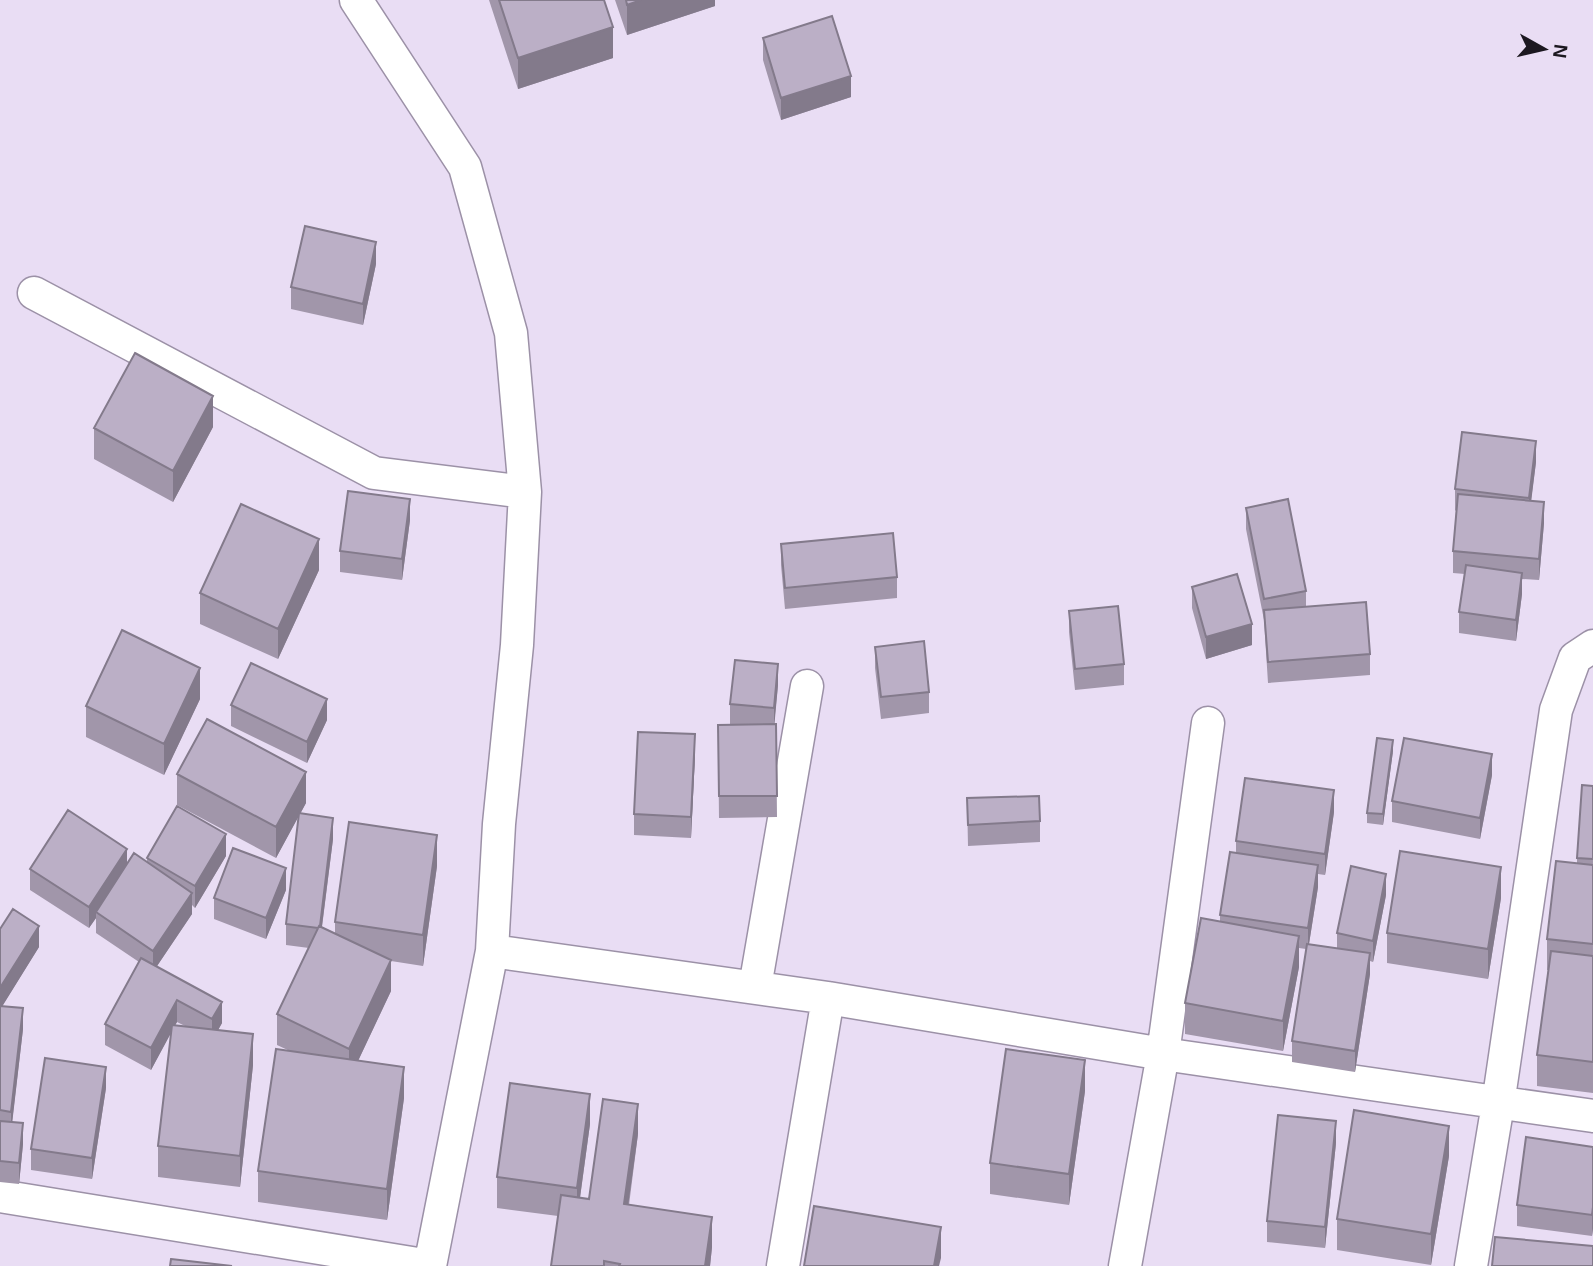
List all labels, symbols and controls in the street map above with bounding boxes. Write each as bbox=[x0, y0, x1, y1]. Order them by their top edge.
north arrow bbox=[1509, 14, 1579, 84]
text: N bbox=[1549, 43, 1572, 60]

